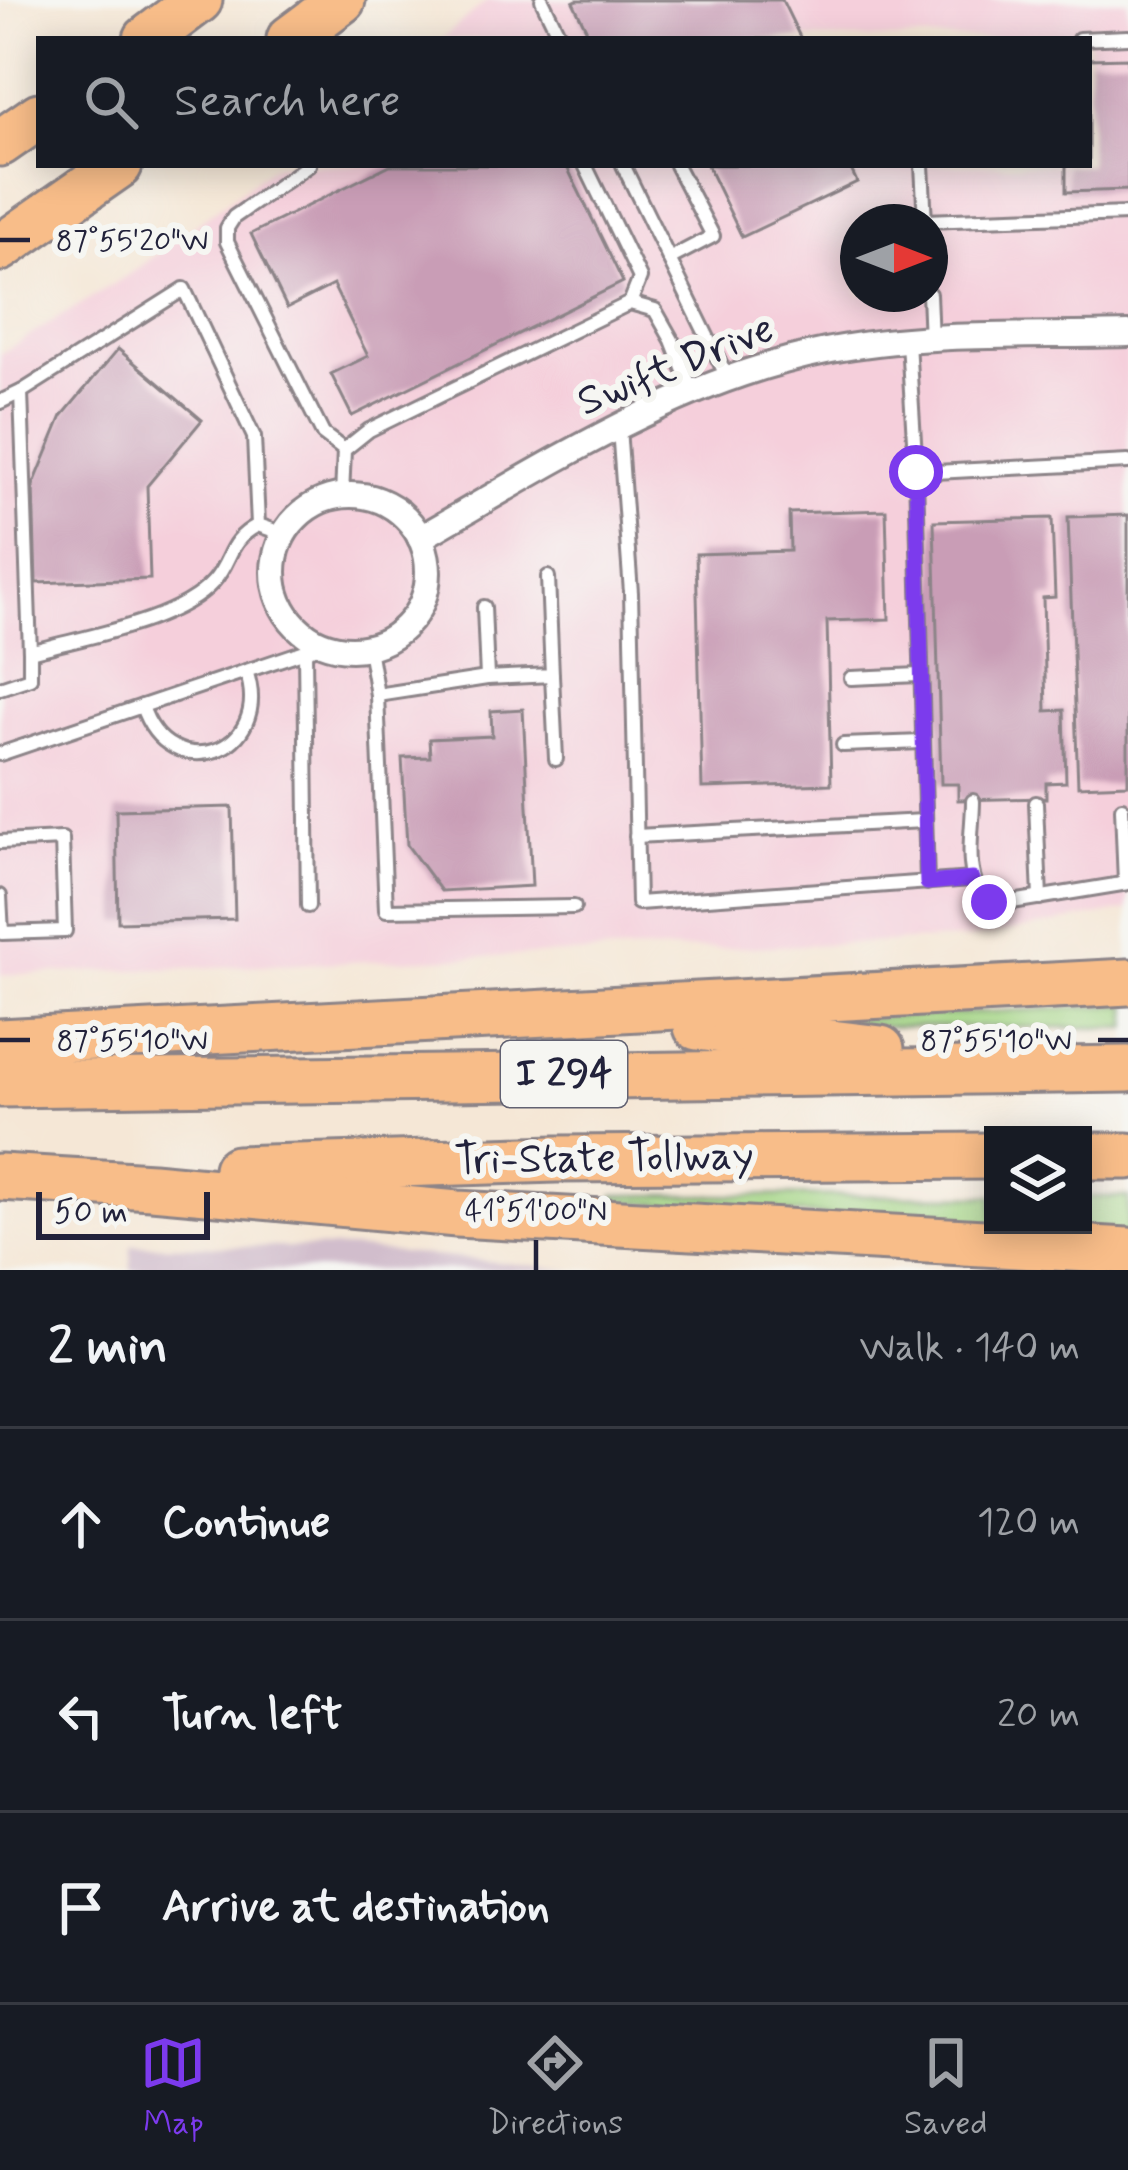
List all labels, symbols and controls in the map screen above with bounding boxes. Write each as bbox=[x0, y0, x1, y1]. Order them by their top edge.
search box bbox=[36, 36, 1092, 168]
icon: search bbox=[78, 69, 144, 135]
text: Search here bbox=[174, 73, 401, 132]
north arrow bbox=[840, 204, 948, 312]
text: 87°55'20"W bbox=[56, 222, 208, 261]
street label: Swift Drive bbox=[570, 302, 782, 430]
route start bbox=[889, 445, 943, 499]
route end bbox=[962, 875, 1016, 929]
text: 87°55'10"W bbox=[56, 1022, 208, 1061]
text: 87°55'10"W bbox=[920, 1022, 1072, 1061]
road number: I 294 bbox=[501, 1041, 627, 1107]
map controls bbox=[984, 1126, 1092, 1234]
button: layers bbox=[984, 1126, 1092, 1234]
street label: Tri-State Tollway bbox=[454, 1129, 754, 1189]
scale bar bbox=[36, 1186, 210, 1239]
text: 50 m bbox=[54, 1191, 128, 1235]
text: 41°51'00"N bbox=[465, 1192, 607, 1231]
text: 2 min bbox=[48, 1315, 168, 1381]
text: Walk · 140 m bbox=[860, 1323, 1080, 1374]
icon: ahead bbox=[48, 1491, 114, 1557]
text: Continue bbox=[162, 1494, 330, 1553]
text: 120 m bbox=[977, 1498, 1080, 1549]
icon: left bbox=[48, 1683, 114, 1749]
text: Turn left bbox=[162, 1686, 342, 1745]
text: 20 m bbox=[997, 1690, 1080, 1741]
icon: arrive bbox=[48, 1875, 114, 1941]
text: Arrive at destination bbox=[162, 1878, 550, 1937]
tab: Map bbox=[140, 2030, 206, 2146]
tab: Directions bbox=[487, 2030, 623, 2146]
tab: Saved bbox=[904, 2030, 988, 2146]

